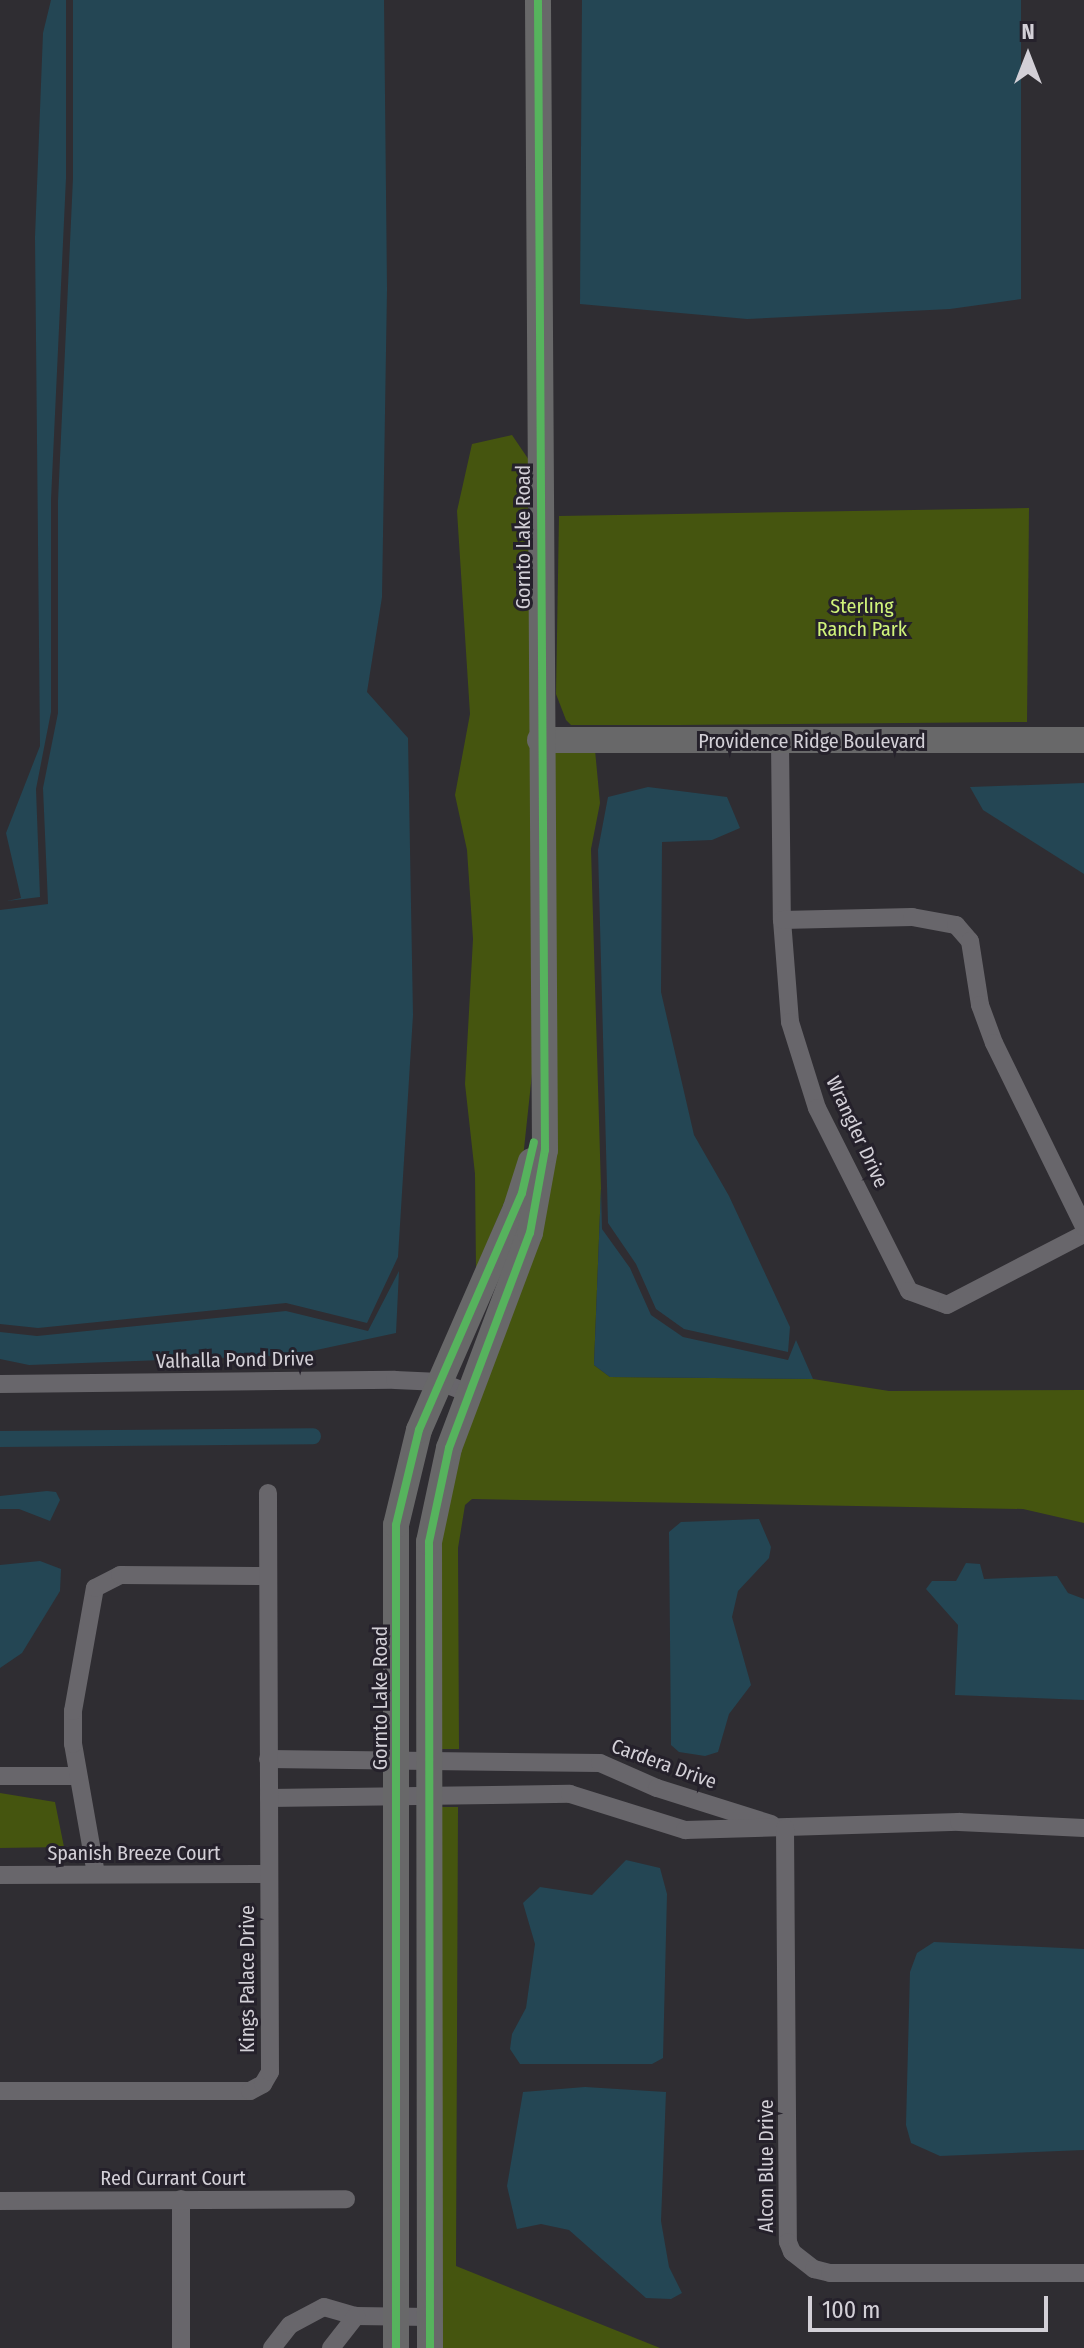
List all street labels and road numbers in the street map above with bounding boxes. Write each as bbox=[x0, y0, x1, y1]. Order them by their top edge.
street label: Gornto Lake Road bbox=[511, 465, 535, 609]
street label: Providence Ridge Boulevard bbox=[698, 729, 926, 753]
street label: Wrangler Drive bbox=[821, 1073, 893, 1191]
street label: Valhalla Pond Drive bbox=[156, 1347, 314, 1373]
street label: Gornto Lake Road bbox=[368, 1626, 392, 1770]
street label: Cardera Drive bbox=[608, 1734, 720, 1794]
street label: Spanish Breeze Court bbox=[47, 1841, 221, 1865]
street label: Kings Palace Drive bbox=[235, 1905, 259, 2053]
street label: Alcon Blue Drive bbox=[754, 2099, 778, 2233]
street label: Red Currant Court bbox=[100, 2166, 246, 2190]

